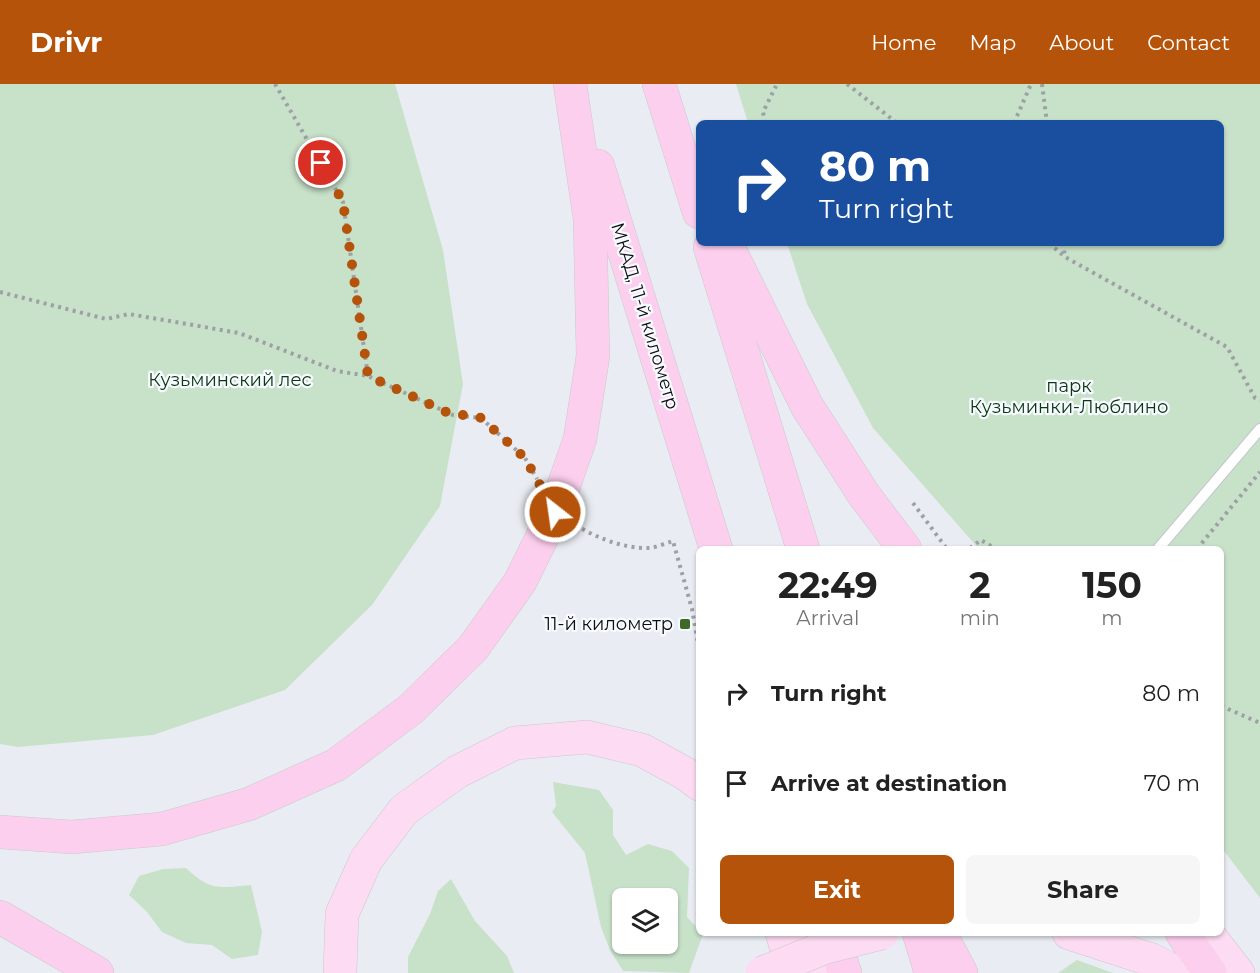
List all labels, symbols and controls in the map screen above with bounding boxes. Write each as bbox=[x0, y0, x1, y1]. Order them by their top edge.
text: Drivr bbox=[30, 25, 102, 59]
text: Home bbox=[871, 30, 936, 55]
text: Map bbox=[969, 30, 1016, 55]
text: About bbox=[1049, 30, 1114, 55]
text: Contact bbox=[1147, 30, 1230, 55]
pin bbox=[295, 137, 346, 188]
text: 80 m bbox=[819, 140, 931, 192]
icon: right bbox=[720, 144, 798, 222]
icon: arrive bbox=[304, 146, 337, 179]
text: Turn right bbox=[819, 192, 954, 225]
street label: МКАД, 11-й километр bbox=[606, 220, 684, 412]
park label: Кузьминский лес bbox=[148, 369, 312, 391]
park label: парк Кузьминки-Люблино bbox=[970, 375, 1168, 418]
position arrow bbox=[523, 480, 587, 544]
text: 22:49 bbox=[778, 563, 878, 607]
text: 2 bbox=[969, 563, 990, 607]
text: 150 bbox=[1082, 563, 1142, 607]
text: Arrival bbox=[796, 606, 859, 630]
text: min bbox=[960, 606, 1000, 630]
text: m bbox=[1101, 606, 1123, 630]
place label: 11-й километр bbox=[545, 613, 673, 635]
marker: 11-й километр bbox=[678, 617, 692, 631]
icon: right bbox=[720, 677, 753, 710]
text: Turn right bbox=[771, 680, 886, 707]
text: 80 m bbox=[1142, 680, 1200, 707]
icon: arrive bbox=[720, 767, 753, 800]
text: Arrive at destination bbox=[771, 770, 1007, 797]
text: 70 m bbox=[1144, 770, 1200, 797]
button: Exit bbox=[720, 855, 954, 924]
button: Share bbox=[966, 855, 1200, 924]
map controls bbox=[612, 888, 678, 954]
button: layers bbox=[612, 888, 678, 954]

